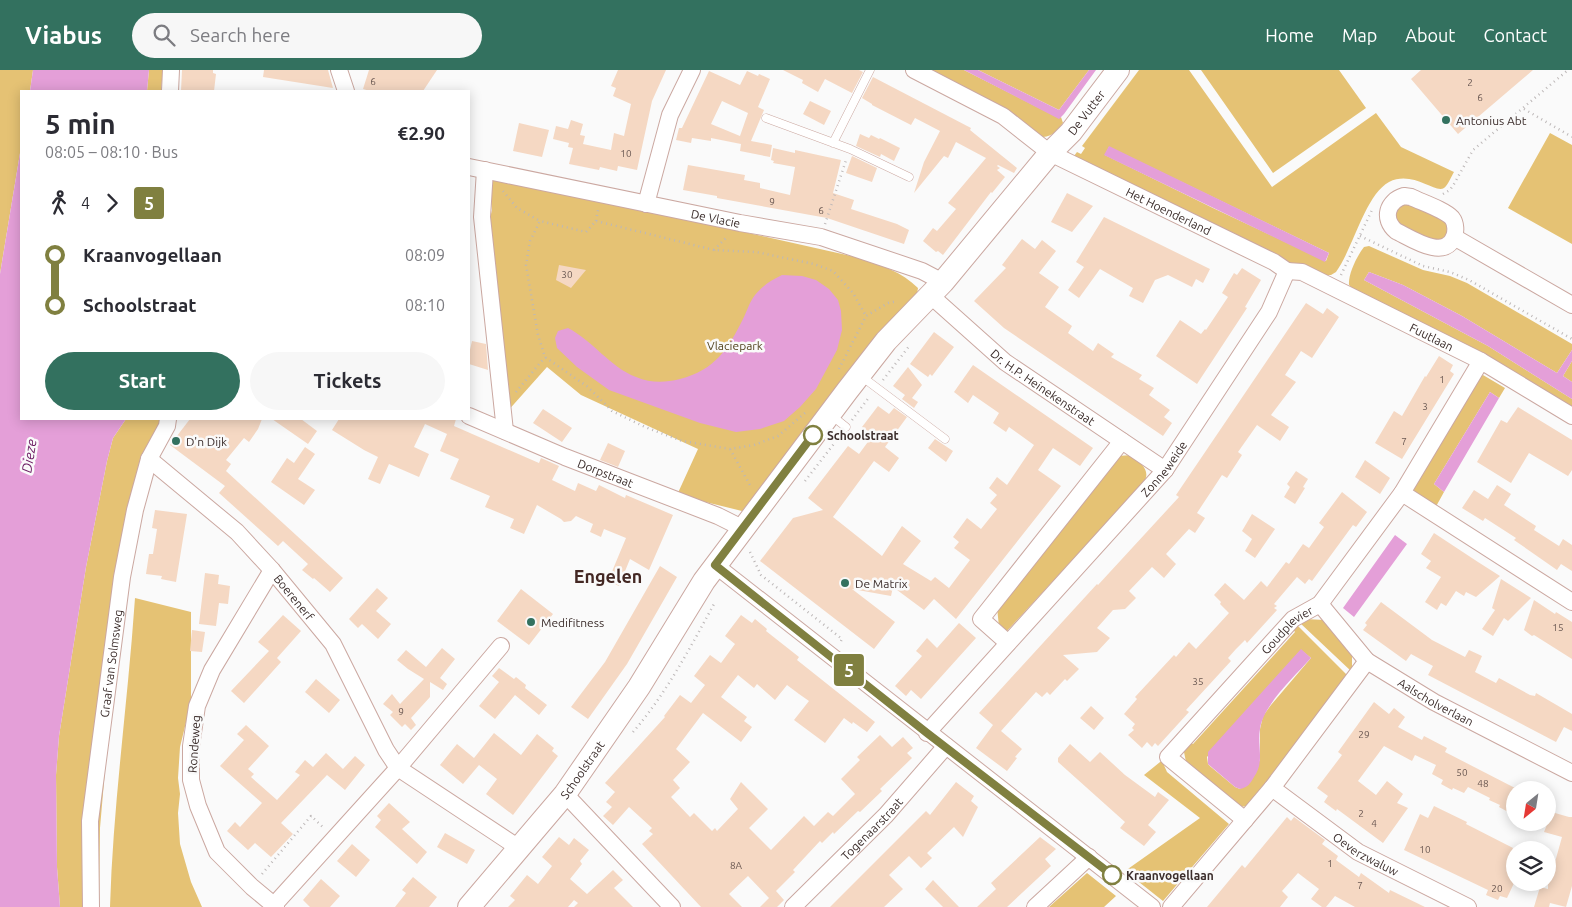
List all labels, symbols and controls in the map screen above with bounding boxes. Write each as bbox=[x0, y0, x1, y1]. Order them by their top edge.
search box bbox=[132, 13, 482, 58]
icon: search bbox=[150, 21, 178, 49]
text: Viabus bbox=[25, 22, 102, 49]
text: Search here bbox=[190, 24, 290, 46]
text: Home bbox=[1265, 25, 1314, 45]
text: Map bbox=[1342, 25, 1377, 45]
text: About bbox=[1405, 25, 1455, 45]
text: Contact bbox=[1483, 25, 1547, 45]
house number: 6 bbox=[370, 76, 376, 87]
house number: 2 bbox=[1467, 77, 1473, 88]
street label: De Vutter bbox=[1065, 87, 1107, 137]
house number: 6 bbox=[1477, 92, 1483, 103]
text: 5 min bbox=[45, 108, 116, 139]
marker: Antonius Abt bbox=[1440, 114, 1452, 126]
place label: Antonius Abt bbox=[1456, 114, 1527, 127]
text: €2.90 bbox=[397, 122, 445, 144]
text: 08:05 – 08:10 · Bus bbox=[45, 143, 178, 161]
house number: 10 bbox=[620, 148, 632, 159]
street label: Het Hoenderland bbox=[1124, 185, 1213, 237]
icon: walk bbox=[45, 189, 73, 217]
icon: forward bbox=[98, 189, 126, 217]
text: 5 bbox=[144, 193, 154, 213]
text: 4 bbox=[81, 194, 90, 212]
house number: 9 bbox=[769, 196, 775, 207]
house number: 6 bbox=[818, 205, 824, 216]
street label: De Vlacie bbox=[690, 207, 742, 229]
text: Kraanvogellaan bbox=[83, 244, 222, 266]
text: 08:09 bbox=[405, 246, 445, 264]
house number: 30 bbox=[561, 269, 573, 280]
text: Schoolstraat bbox=[83, 294, 197, 316]
text: 08:10 bbox=[405, 296, 445, 314]
street label: Fuutlaan bbox=[1408, 320, 1456, 353]
park label: Vlaciepark bbox=[707, 339, 763, 352]
street label: Dr. H.P. Heinekenstraat bbox=[988, 346, 1098, 428]
button: Start bbox=[45, 352, 240, 410]
button: Tickets bbox=[250, 352, 445, 410]
house number: 1 bbox=[1439, 374, 1445, 385]
house number: 3 bbox=[1422, 401, 1428, 412]
marker: Schoolstraat bbox=[803, 425, 823, 445]
place label: Schoolstraat bbox=[827, 429, 899, 442]
marker: D'n Dijk bbox=[170, 435, 182, 447]
place label: D'n Dijk bbox=[186, 435, 227, 448]
house number: 7 bbox=[1401, 436, 1407, 447]
water label: Dieze bbox=[18, 438, 40, 474]
street label: Zonneweide bbox=[1138, 438, 1189, 499]
street label: Dorpstraat bbox=[576, 456, 636, 489]
district label: Engelen bbox=[574, 566, 642, 586]
street label: Boerenerf bbox=[272, 572, 317, 623]
marker: De Matrix bbox=[839, 577, 851, 589]
place label: De Matrix bbox=[855, 577, 908, 590]
street label: Goudplevier bbox=[1258, 603, 1315, 656]
street label: Graaf van Solmsweg bbox=[97, 609, 124, 718]
marker: Medifitness bbox=[525, 616, 537, 628]
place label: Medifitness bbox=[541, 616, 604, 629]
house number: 15 bbox=[1552, 622, 1564, 633]
line badge: 5 bbox=[833, 654, 865, 686]
text: 5 bbox=[844, 660, 854, 680]
street label: Aalscholverlaan bbox=[1396, 675, 1476, 728]
house number: 35 bbox=[1192, 676, 1204, 687]
house number: 9 bbox=[398, 706, 404, 717]
street label: Rondeweg bbox=[185, 715, 203, 773]
house number: 29 bbox=[1358, 729, 1370, 740]
street label: Schoolstraat bbox=[557, 738, 607, 801]
house number: 50 bbox=[1456, 767, 1468, 778]
house number: 48 bbox=[1477, 778, 1489, 789]
north arrow bbox=[1506, 781, 1556, 831]
map controls bbox=[1506, 781, 1556, 891]
street label: Togenaarstraat bbox=[838, 795, 905, 862]
house number: 2 bbox=[1358, 808, 1364, 819]
house number: 4 bbox=[1371, 818, 1377, 829]
street label: Oeverzwaluw bbox=[1331, 830, 1401, 878]
button: layers bbox=[1506, 841, 1556, 891]
house number: 10 bbox=[1419, 844, 1431, 855]
house number: 1 bbox=[1327, 858, 1333, 869]
house number: 8A bbox=[730, 860, 743, 871]
marker: Kraanvogellaan bbox=[1102, 865, 1122, 885]
place label: Kraanvogellaan bbox=[1126, 869, 1214, 882]
house number: 7 bbox=[1357, 880, 1363, 891]
house number: 20 bbox=[1491, 883, 1503, 894]

